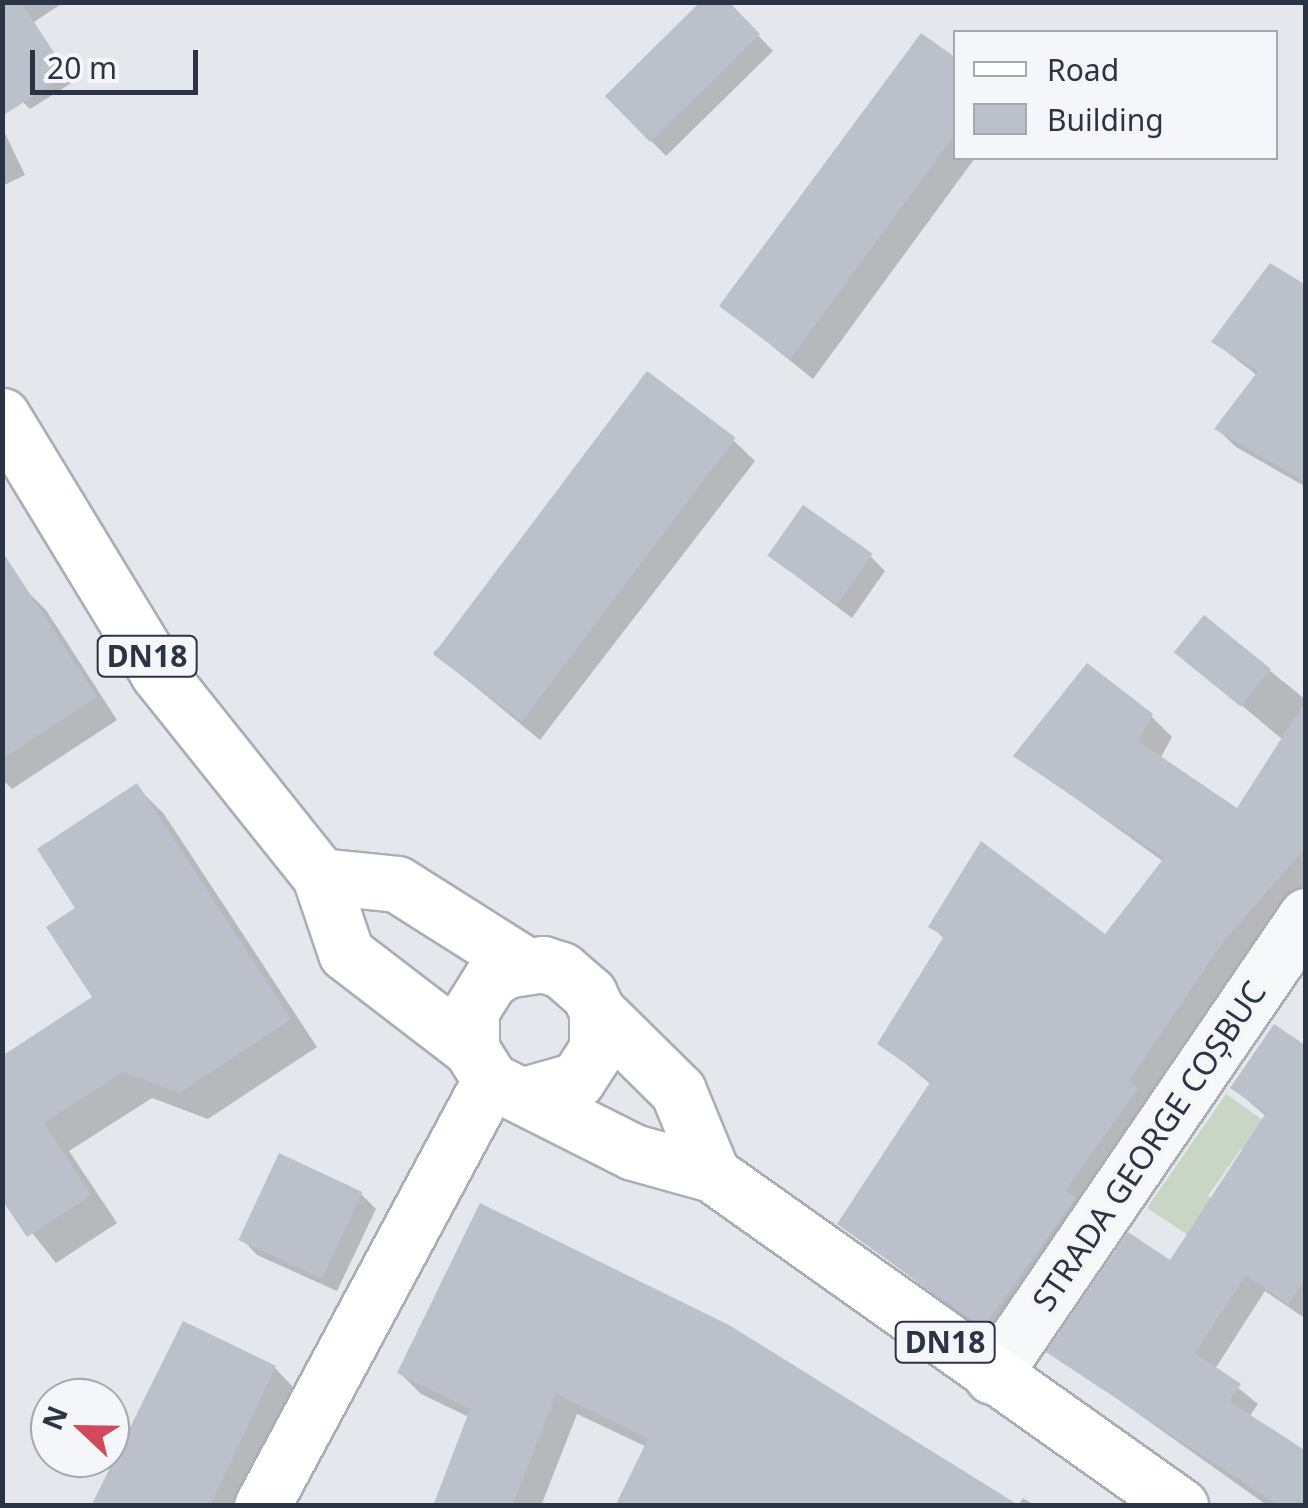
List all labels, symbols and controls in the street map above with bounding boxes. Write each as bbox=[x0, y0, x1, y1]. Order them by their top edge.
scale bar bbox=[35, 30, 202, 92]
legend bbox=[953, 30, 1278, 160]
text: 20 m bbox=[47, 47, 117, 88]
text: Road bbox=[1047, 49, 1119, 90]
text: Building bbox=[1047, 99, 1164, 140]
road number: DN18 bbox=[94, 631, 200, 681]
street label: STRADA GEORGE COȘBUC bbox=[1024, 974, 1274, 1318]
road number: DN18 bbox=[892, 1317, 998, 1367]
north arrow bbox=[30, 1378, 130, 1478]
text: N bbox=[32, 1400, 76, 1435]

